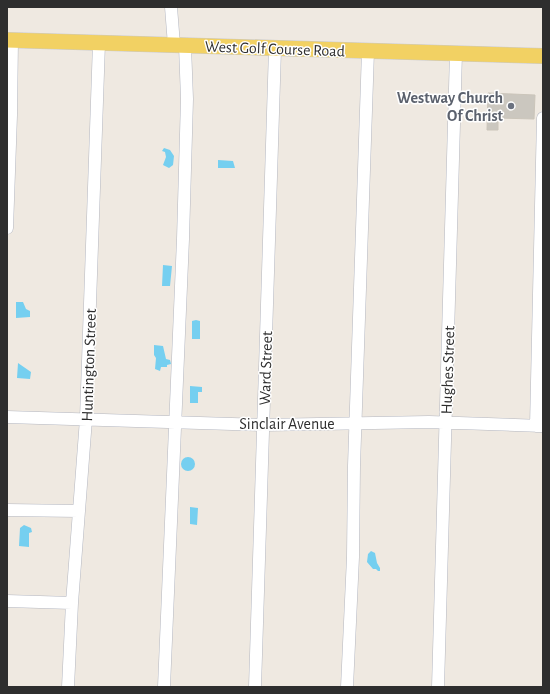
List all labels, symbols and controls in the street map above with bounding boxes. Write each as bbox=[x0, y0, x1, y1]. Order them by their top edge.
street label: West Golf Course Road bbox=[205, 39, 345, 59]
place label: Westway Church Of Christ bbox=[397, 90, 504, 124]
marker: Westway Church Of Christ bbox=[506, 101, 516, 111]
street label: Huntington Street bbox=[79, 308, 99, 422]
street label: Hughes Street bbox=[438, 325, 458, 415]
street label: Ward Street bbox=[257, 331, 275, 405]
street label: Sinclair Avenue bbox=[239, 416, 335, 432]

